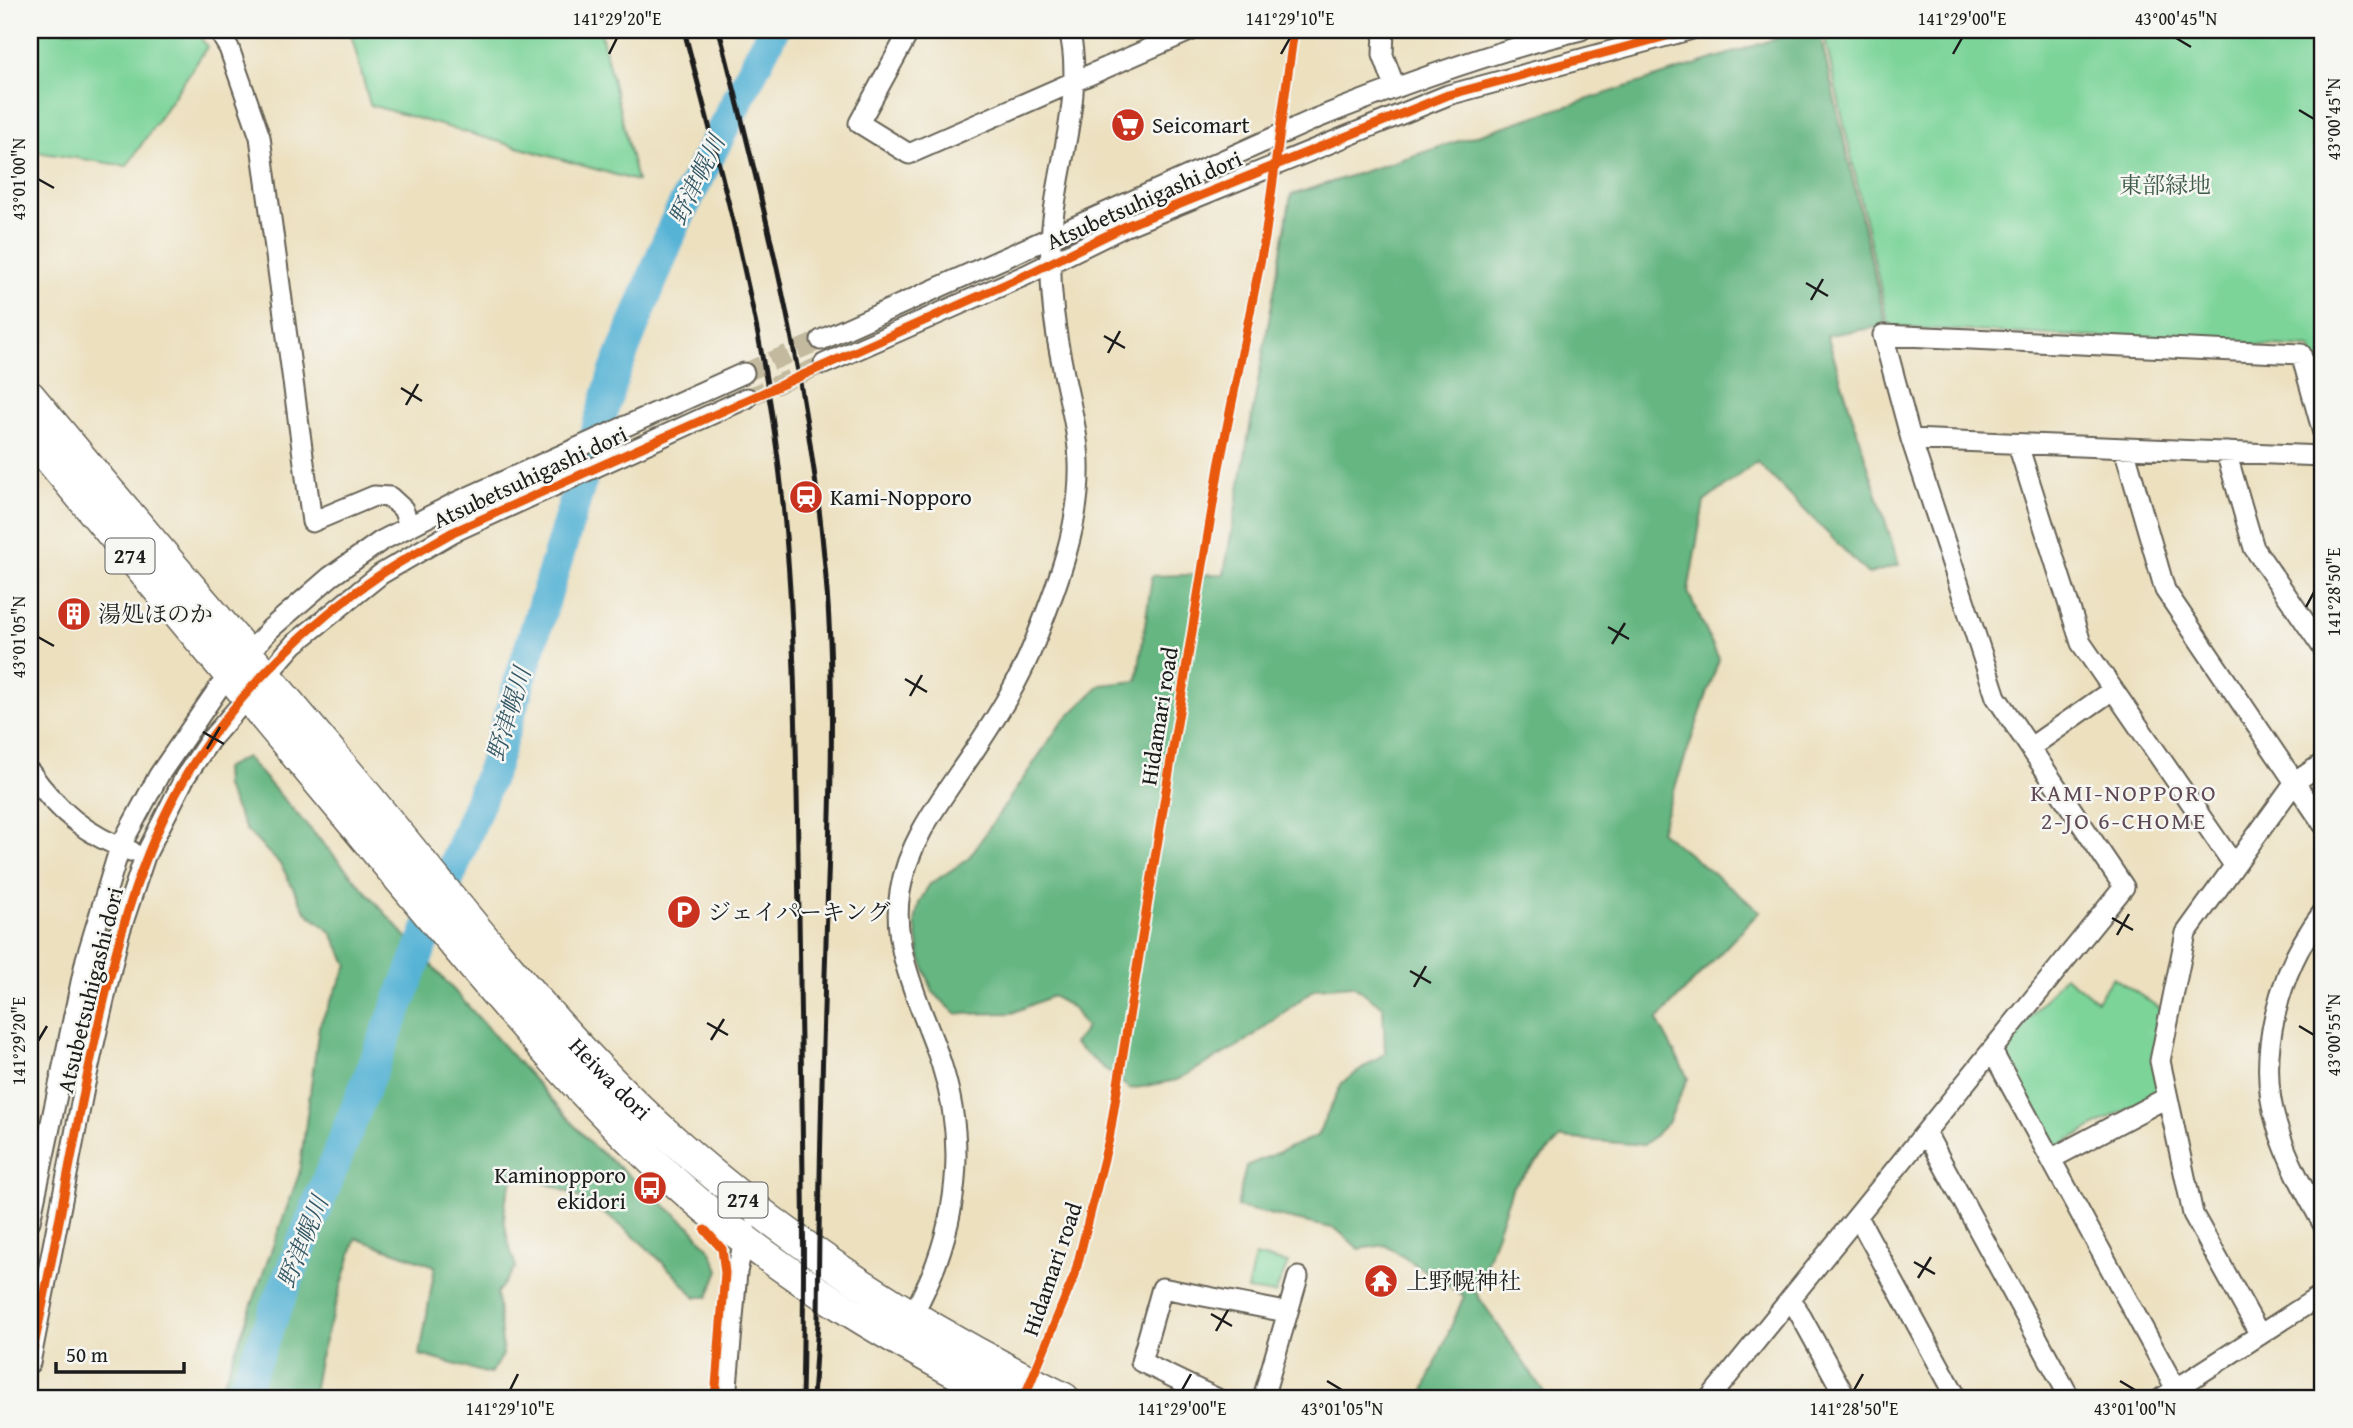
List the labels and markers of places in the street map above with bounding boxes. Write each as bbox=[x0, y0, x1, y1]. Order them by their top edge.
supermarket icon: Seicomart bbox=[1109, 106, 1147, 144]
place label: Seicomart bbox=[1152, 108, 1250, 141]
station icon: Kami-Nopporo bbox=[787, 478, 825, 516]
place label: Kami-Nopporo bbox=[830, 480, 972, 513]
building icon: 湯処ほのか bbox=[55, 595, 93, 633]
place label: 湯処ほのか bbox=[98, 597, 213, 630]
parking icon: ジェイパーキング bbox=[665, 893, 703, 931]
place label: ジェイパーキング bbox=[708, 895, 890, 928]
place label: Kaminopporo ekidori bbox=[494, 1158, 626, 1217]
bus stop icon: Kaminopporo ekidori bbox=[631, 1169, 669, 1207]
temple icon: 上野幌神社 bbox=[1362, 1262, 1400, 1300]
place label: 上野幌神社 bbox=[1406, 1264, 1521, 1297]

